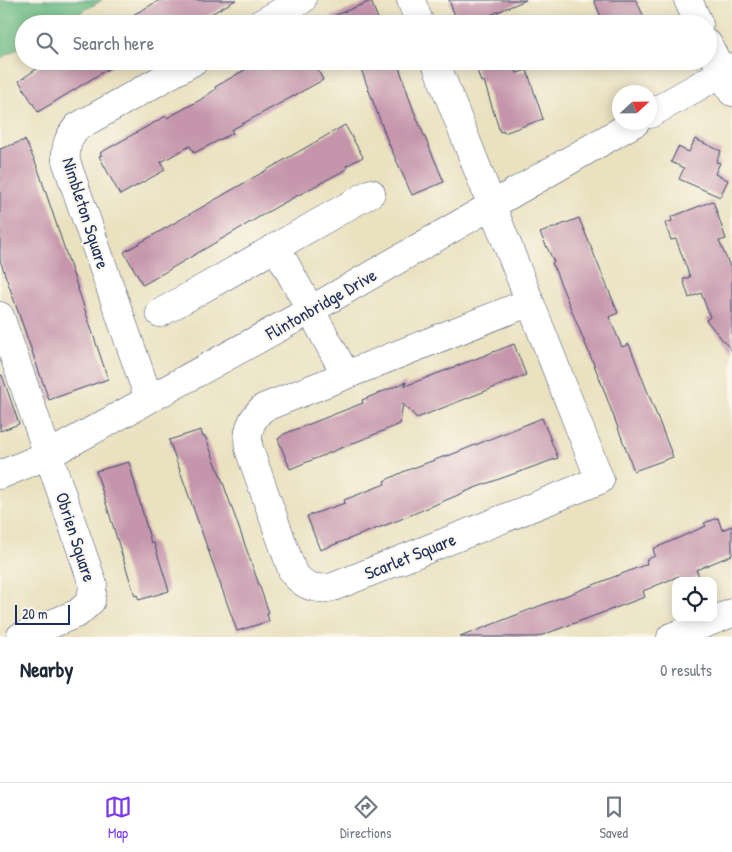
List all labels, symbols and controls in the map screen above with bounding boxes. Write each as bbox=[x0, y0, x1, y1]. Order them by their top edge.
search box bbox=[15, 15, 717, 70]
icon: search bbox=[33, 29, 61, 57]
text: Search here bbox=[73, 30, 154, 56]
north arrow bbox=[612, 85, 657, 130]
street label: Nimbleton Square bbox=[56, 154, 116, 272]
street label: Flintonbridge Drive bbox=[260, 262, 381, 346]
street label: Obrien Square bbox=[50, 489, 102, 585]
street label: Scarlet Square bbox=[361, 526, 459, 586]
map controls bbox=[672, 577, 717, 622]
button: locate bbox=[672, 577, 717, 622]
scale bar bbox=[15, 602, 70, 625]
text: 20 m bbox=[22, 604, 48, 623]
text: Nearby bbox=[20, 655, 73, 684]
text: 0 results bbox=[660, 659, 712, 681]
tab: Map bbox=[104, 793, 132, 842]
tab: Directions bbox=[340, 793, 391, 842]
tab: Saved bbox=[599, 793, 628, 842]

